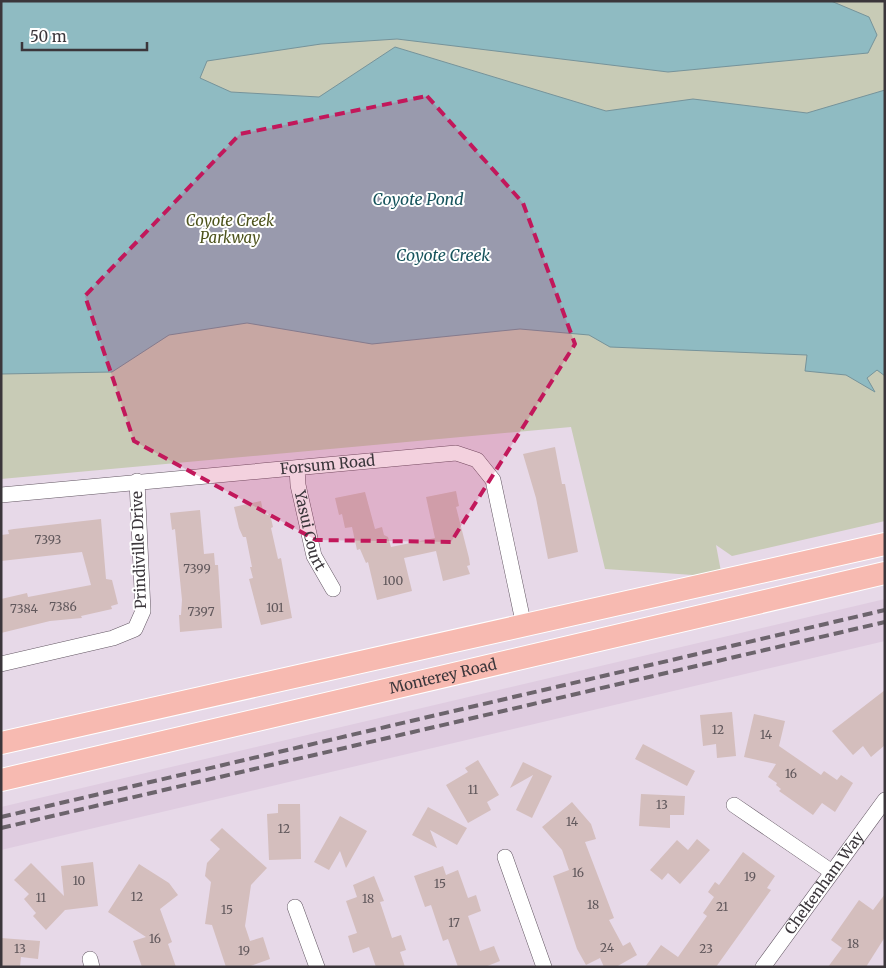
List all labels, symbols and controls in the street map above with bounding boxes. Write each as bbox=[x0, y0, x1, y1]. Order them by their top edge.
scale bar bbox=[22, 20, 148, 52]
text: 50 m bbox=[30, 27, 67, 46]
water label: Coyote Pond bbox=[372, 189, 464, 209]
park label: Coyote Creek Parkway bbox=[186, 211, 275, 247]
water label: Coyote Creek bbox=[396, 245, 490, 265]
street label: Forsum Road bbox=[279, 451, 376, 478]
street label: Yasui Court bbox=[290, 488, 330, 574]
street label: Prindiville Drive bbox=[127, 491, 150, 609]
house number: 7393 bbox=[35, 532, 62, 547]
house number: 7399 bbox=[183, 561, 211, 576]
house number: 100 bbox=[383, 573, 403, 588]
house number: 7386 bbox=[49, 599, 77, 614]
house number: 101 bbox=[266, 600, 284, 615]
house number: 7384 bbox=[10, 601, 39, 616]
house number: 7397 bbox=[187, 604, 215, 619]
street label: Monterey Road bbox=[387, 654, 498, 698]
house number: 12 bbox=[712, 722, 724, 737]
house number: 14 bbox=[760, 727, 773, 742]
house number: 16 bbox=[785, 766, 797, 781]
house number: 11 bbox=[468, 782, 479, 797]
house number: 13 bbox=[656, 797, 668, 812]
house number: 14 bbox=[566, 814, 579, 829]
house number: 12 bbox=[278, 821, 290, 836]
street label: Cheltenham Way bbox=[780, 827, 868, 938]
house number: 16 bbox=[572, 865, 584, 880]
house number: 19 bbox=[744, 869, 756, 884]
house number: 10 bbox=[73, 873, 86, 888]
house number: 15 bbox=[434, 876, 446, 891]
house number: 12 bbox=[131, 889, 143, 904]
house number: 11 bbox=[36, 890, 47, 905]
house number: 18 bbox=[362, 891, 374, 906]
house number: 18 bbox=[587, 897, 599, 912]
house number: 21 bbox=[716, 899, 729, 914]
house number: 15 bbox=[221, 902, 233, 917]
house number: 17 bbox=[448, 915, 460, 930]
house number: 16 bbox=[149, 931, 161, 946]
house number: 18 bbox=[847, 936, 859, 951]
house number: 24 bbox=[600, 940, 615, 955]
house number: 13 bbox=[14, 941, 26, 956]
house number: 23 bbox=[699, 941, 713, 956]
house number: 19 bbox=[238, 943, 250, 958]

